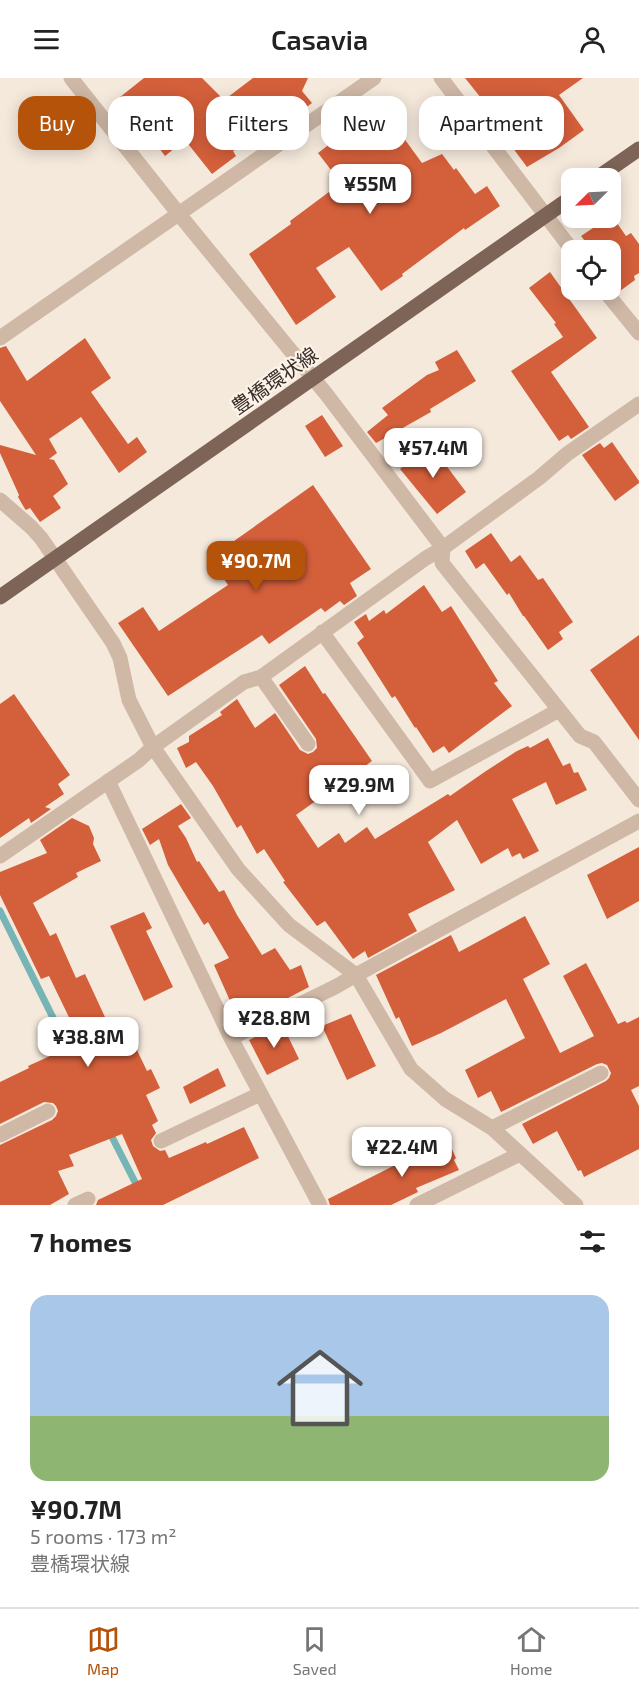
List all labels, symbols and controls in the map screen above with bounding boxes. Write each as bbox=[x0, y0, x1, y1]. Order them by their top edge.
icon: menu bbox=[30, 23, 63, 56]
text: Casavia bbox=[271, 23, 368, 55]
icon: person bbox=[576, 23, 609, 56]
chip: Buy bbox=[18, 96, 96, 150]
chip: Rent bbox=[108, 96, 194, 150]
chip: Filters bbox=[206, 96, 309, 150]
chip: New bbox=[321, 96, 407, 150]
chip: Apartment bbox=[419, 96, 564, 150]
pin: ¥55M bbox=[334, 164, 406, 215]
north arrow bbox=[561, 168, 621, 228]
map controls bbox=[561, 168, 621, 300]
text: ¥55M bbox=[343, 171, 397, 195]
button: locate bbox=[561, 240, 621, 300]
street label: 豊橋環状線 bbox=[226, 341, 322, 419]
pin: ¥57.4M bbox=[384, 428, 482, 479]
text: ¥57.4M bbox=[398, 435, 468, 459]
pin: ¥90.7M bbox=[207, 541, 305, 592]
text: ¥90.7M bbox=[221, 548, 291, 572]
pin: ¥29.9M bbox=[310, 765, 408, 816]
text: ¥29.9M bbox=[323, 772, 395, 796]
pin: ¥28.8M bbox=[225, 998, 323, 1049]
text: ¥28.8M bbox=[238, 1005, 311, 1029]
pin: ¥38.8M bbox=[39, 1017, 137, 1068]
text: ¥38.8M bbox=[52, 1024, 124, 1048]
pin: ¥22.4M bbox=[353, 1127, 451, 1178]
text: ¥22.4M bbox=[366, 1134, 438, 1158]
icon: filters bbox=[576, 1225, 609, 1258]
text: 7 homes bbox=[30, 1226, 132, 1257]
icon: home bbox=[266, 1334, 374, 1442]
text: ¥90.7M bbox=[30, 1493, 122, 1524]
text: 5 rooms · 173 m² bbox=[30, 1524, 177, 1548]
text: 豊橋環状線 bbox=[30, 1551, 130, 1575]
tab: Map bbox=[87, 1623, 120, 1678]
tab: Saved bbox=[293, 1623, 337, 1678]
tab: Home bbox=[510, 1623, 552, 1678]

